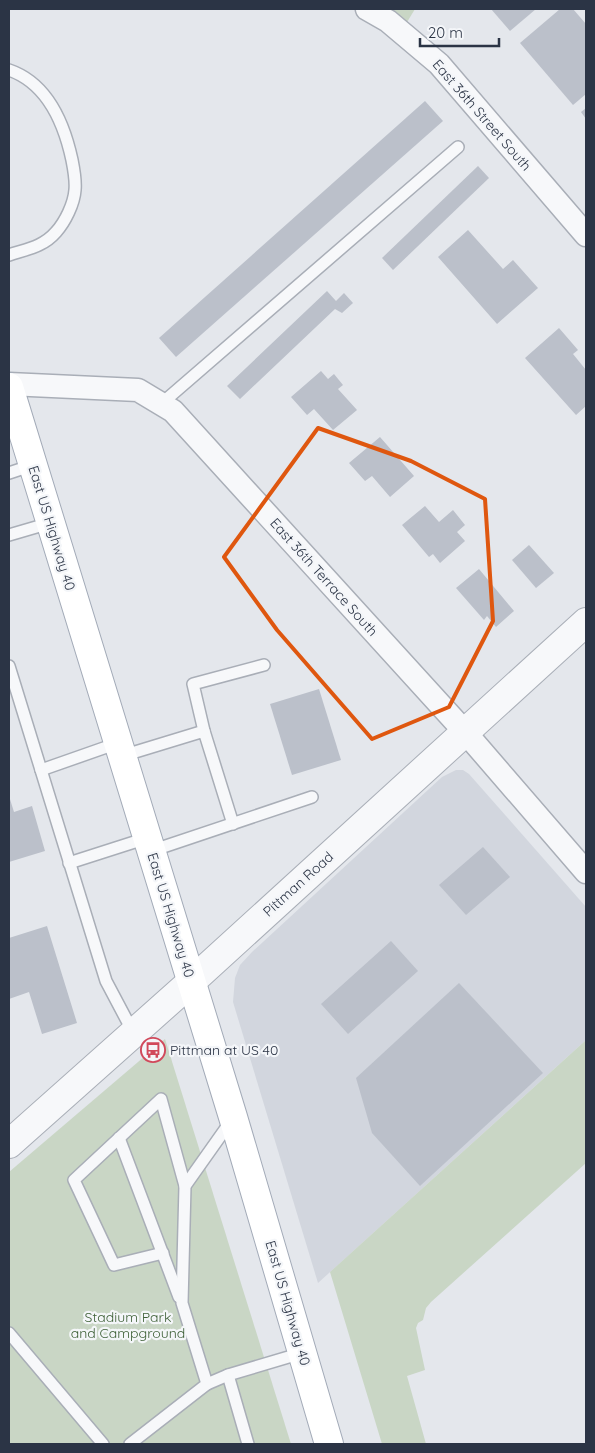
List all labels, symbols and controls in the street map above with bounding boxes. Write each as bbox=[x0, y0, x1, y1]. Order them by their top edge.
scale bar bbox=[420, 15, 499, 47]
text: 20 m bbox=[428, 23, 463, 42]
street label: East 36th Street South bbox=[429, 55, 535, 175]
street label: East US Highway 40 bbox=[24, 463, 80, 593]
street label: East 36th Terrace South bbox=[266, 514, 382, 640]
street label: Pittman Road bbox=[259, 848, 337, 920]
street label: East US Highway 40 bbox=[143, 850, 199, 980]
bus stop icon: Pittman at US 40 bbox=[140, 1037, 166, 1063]
place label: Pittman at US 40 bbox=[170, 1041, 278, 1059]
street label: East US Highway 40 bbox=[262, 1238, 314, 1368]
park label: Stadium Park and Campground bbox=[71, 1308, 185, 1342]

